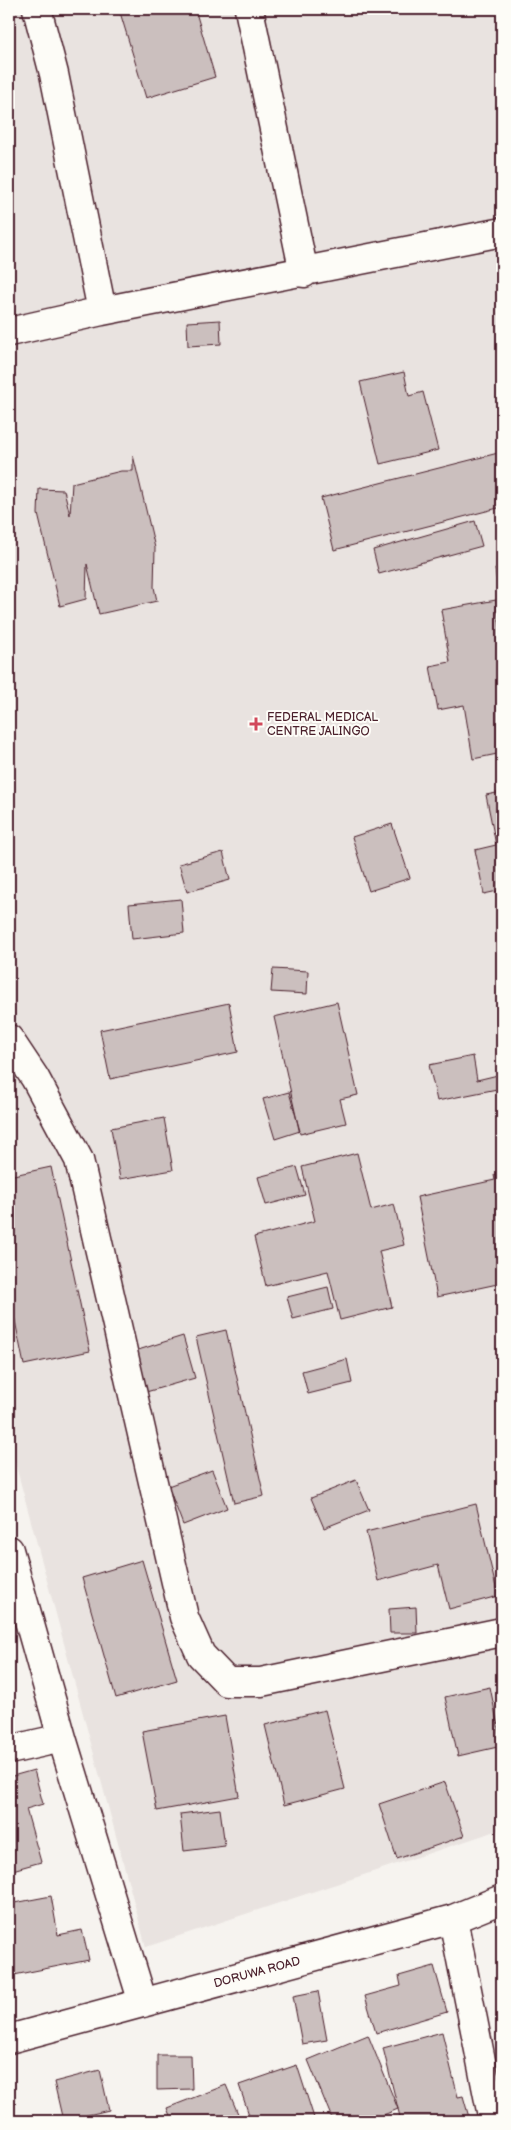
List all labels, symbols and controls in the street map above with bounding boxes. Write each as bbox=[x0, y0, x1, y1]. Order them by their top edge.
place label: FEDERAL MEDICAL CENTRE JALINGO bbox=[267, 710, 378, 739]
marker: FEDERAL MEDICAL CENTRE JALINGO bbox=[249, 717, 263, 731]
street label: DORUWA ROAD bbox=[212, 1954, 302, 1991]

